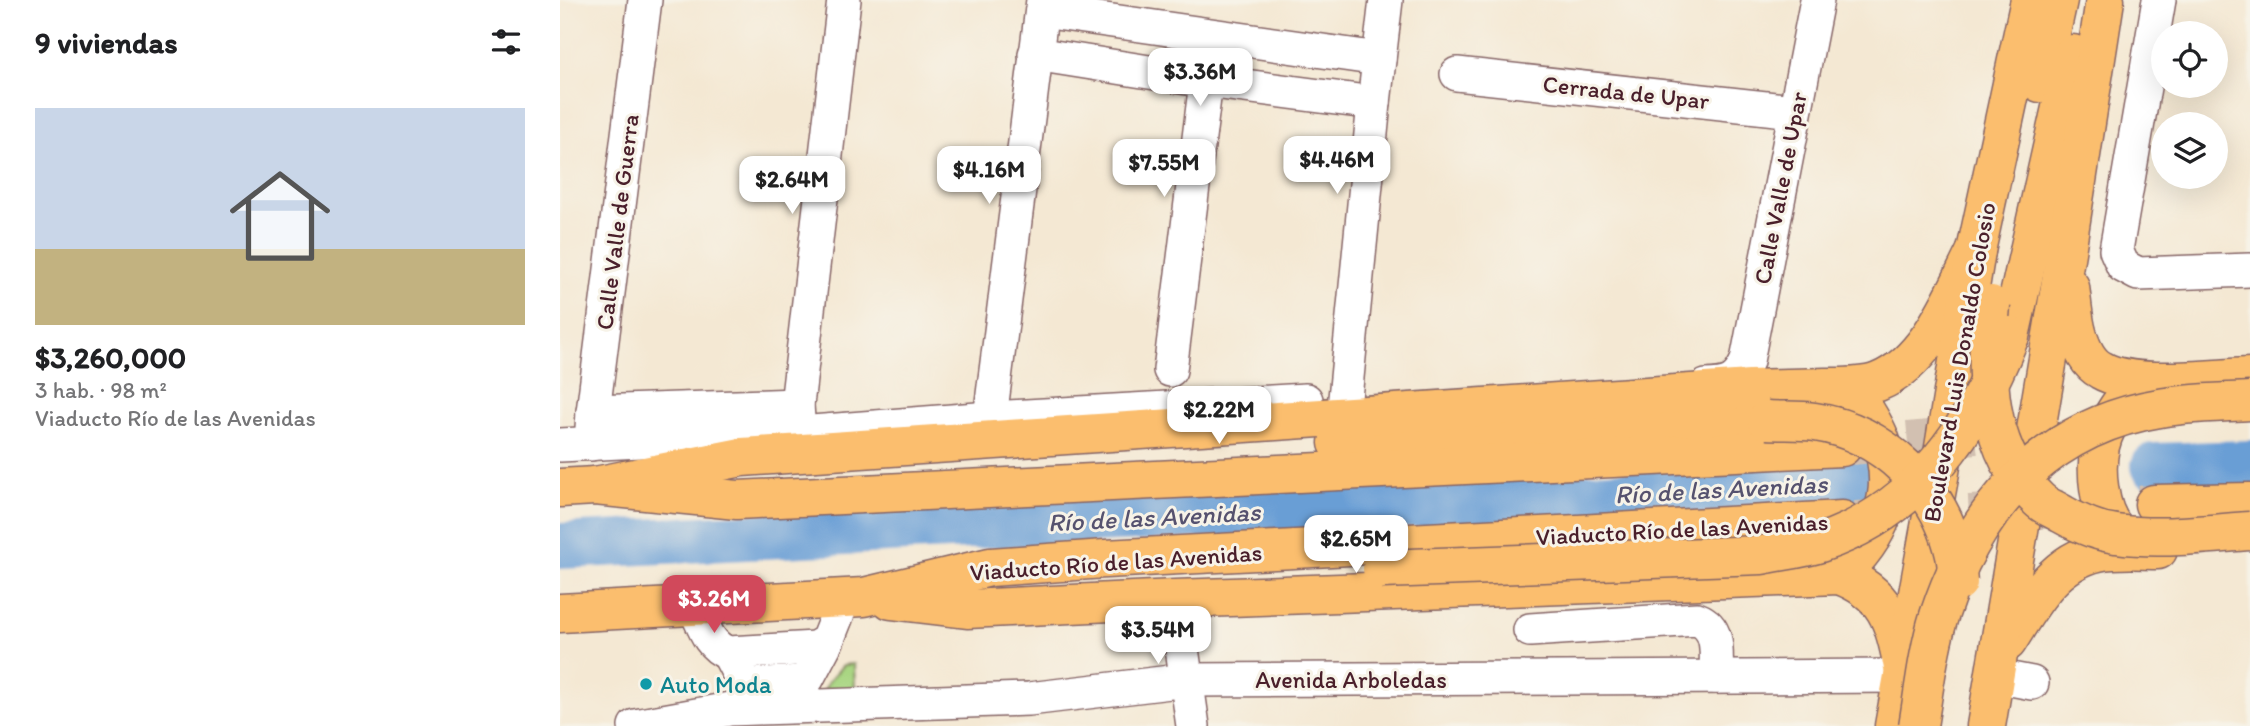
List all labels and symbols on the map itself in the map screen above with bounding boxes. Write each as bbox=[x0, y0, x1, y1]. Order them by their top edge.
pin: $3.36M bbox=[1143, 48, 1257, 108]
street label: Cerrada de Upar bbox=[1541, 69, 1711, 115]
street label: Calle Valle de Upar bbox=[1747, 89, 1813, 287]
street label: Calle Valle de Guerra bbox=[589, 112, 645, 332]
pin: $4.46M bbox=[1280, 136, 1394, 196]
pin: $7.55M bbox=[1107, 140, 1221, 199]
pin: $4.16M bbox=[932, 146, 1046, 206]
pin: $2.64M bbox=[735, 156, 849, 216]
street label: Boulevard Luis Donaldo Colosio bbox=[1917, 200, 2001, 524]
pin: $2.22M bbox=[1162, 386, 1276, 446]
water label: Río de las Avenidas bbox=[1614, 467, 1830, 511]
water label: Río de las Avenidas bbox=[1047, 495, 1263, 539]
street label: Viaducto Río de las Avenidas bbox=[1535, 507, 1829, 551]
pin: $2.65M bbox=[1299, 516, 1413, 575]
street label: Viaducto Río de las Avenidas bbox=[969, 537, 1263, 587]
pin: $3.26M bbox=[657, 576, 771, 635]
pin: $3.54M bbox=[1101, 606, 1215, 666]
street label: Avenida Arboledas bbox=[1255, 665, 1447, 694]
place label: Auto Moda bbox=[660, 670, 772, 699]
marker: Auto Moda bbox=[638, 676, 654, 692]

